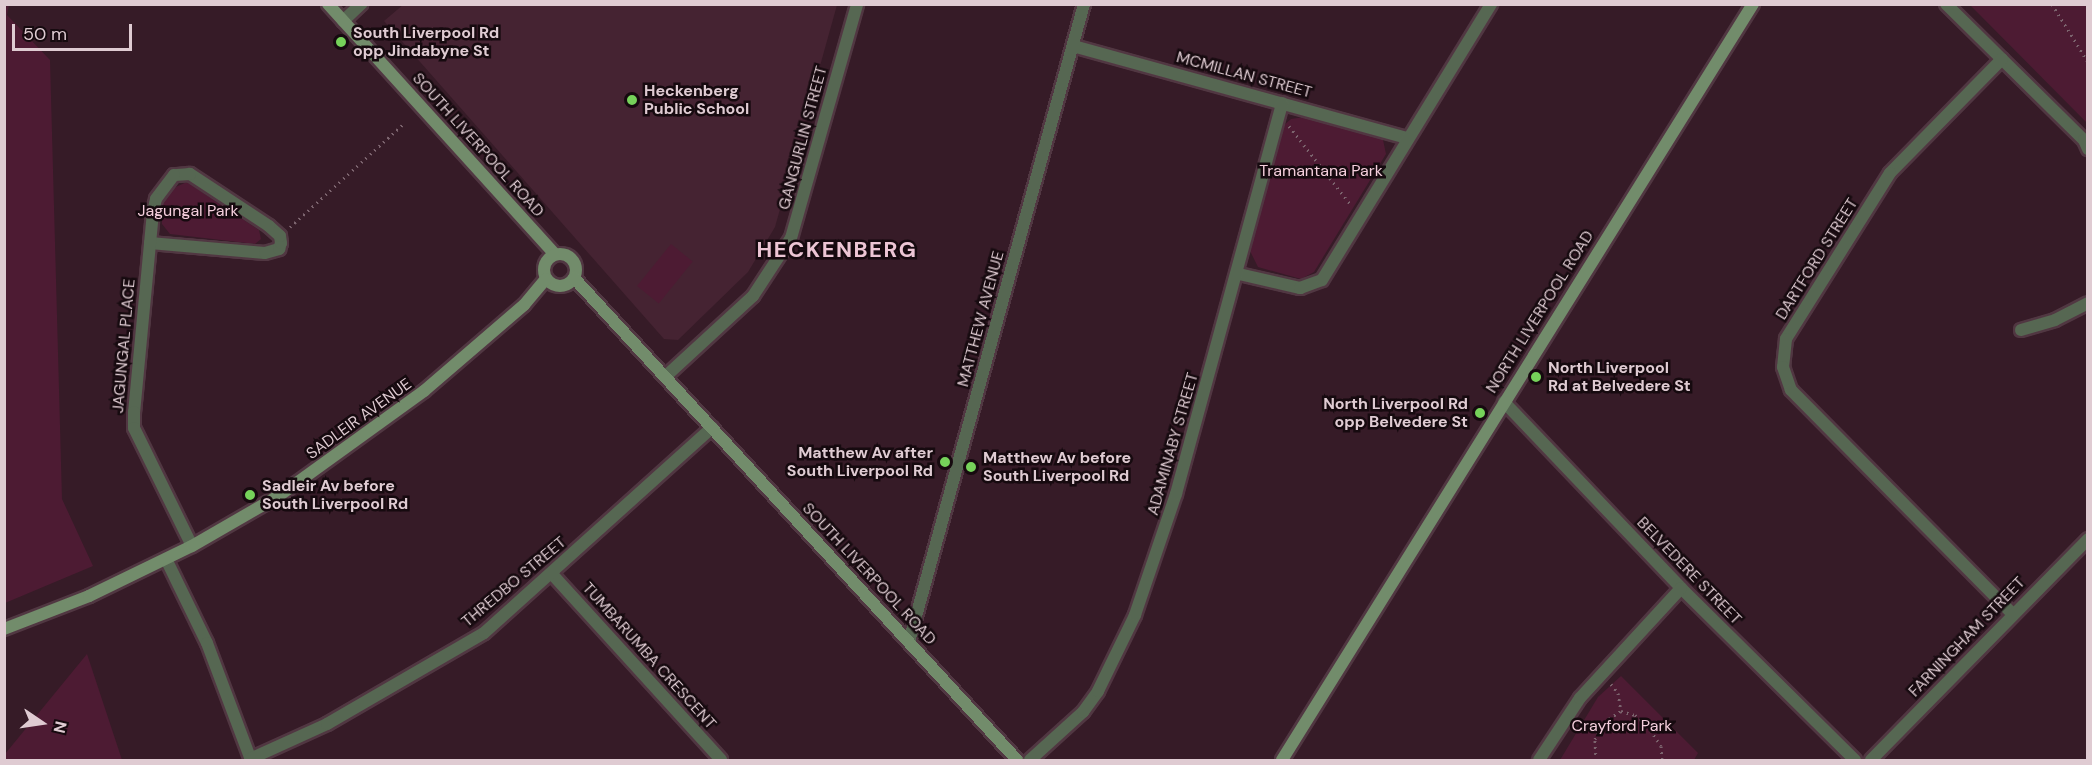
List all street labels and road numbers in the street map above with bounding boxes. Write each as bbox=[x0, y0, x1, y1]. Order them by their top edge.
street label: MCMILLAN STREET bbox=[1174, 48, 1314, 102]
street label: GANGURLIN STREET bbox=[775, 64, 831, 212]
street label: SOUTH LIVERPOOL ROAD bbox=[408, 69, 548, 221]
street label: DARTFORD STREET bbox=[1772, 195, 1862, 323]
street label: NORTH LIVERPOOL ROAD bbox=[1482, 227, 1598, 397]
street label: MATTHEW AVENUE bbox=[954, 249, 1008, 389]
street label: JAGUNGAL PLACE bbox=[109, 278, 139, 414]
street label: ADAMINABY STREET bbox=[1143, 370, 1203, 518]
street label: SADLEIR AVENUE bbox=[303, 374, 415, 464]
street label: SOUTH LIVERPOOL ROAD bbox=[798, 499, 940, 649]
street label: BELVEDERE STREET bbox=[1633, 513, 1745, 629]
street label: THREDBO STREET bbox=[458, 533, 570, 631]
street label: FARNINGHAM STREET bbox=[1905, 573, 2029, 701]
street label: TUMBARUMBA CRESCENT bbox=[578, 579, 720, 733]

